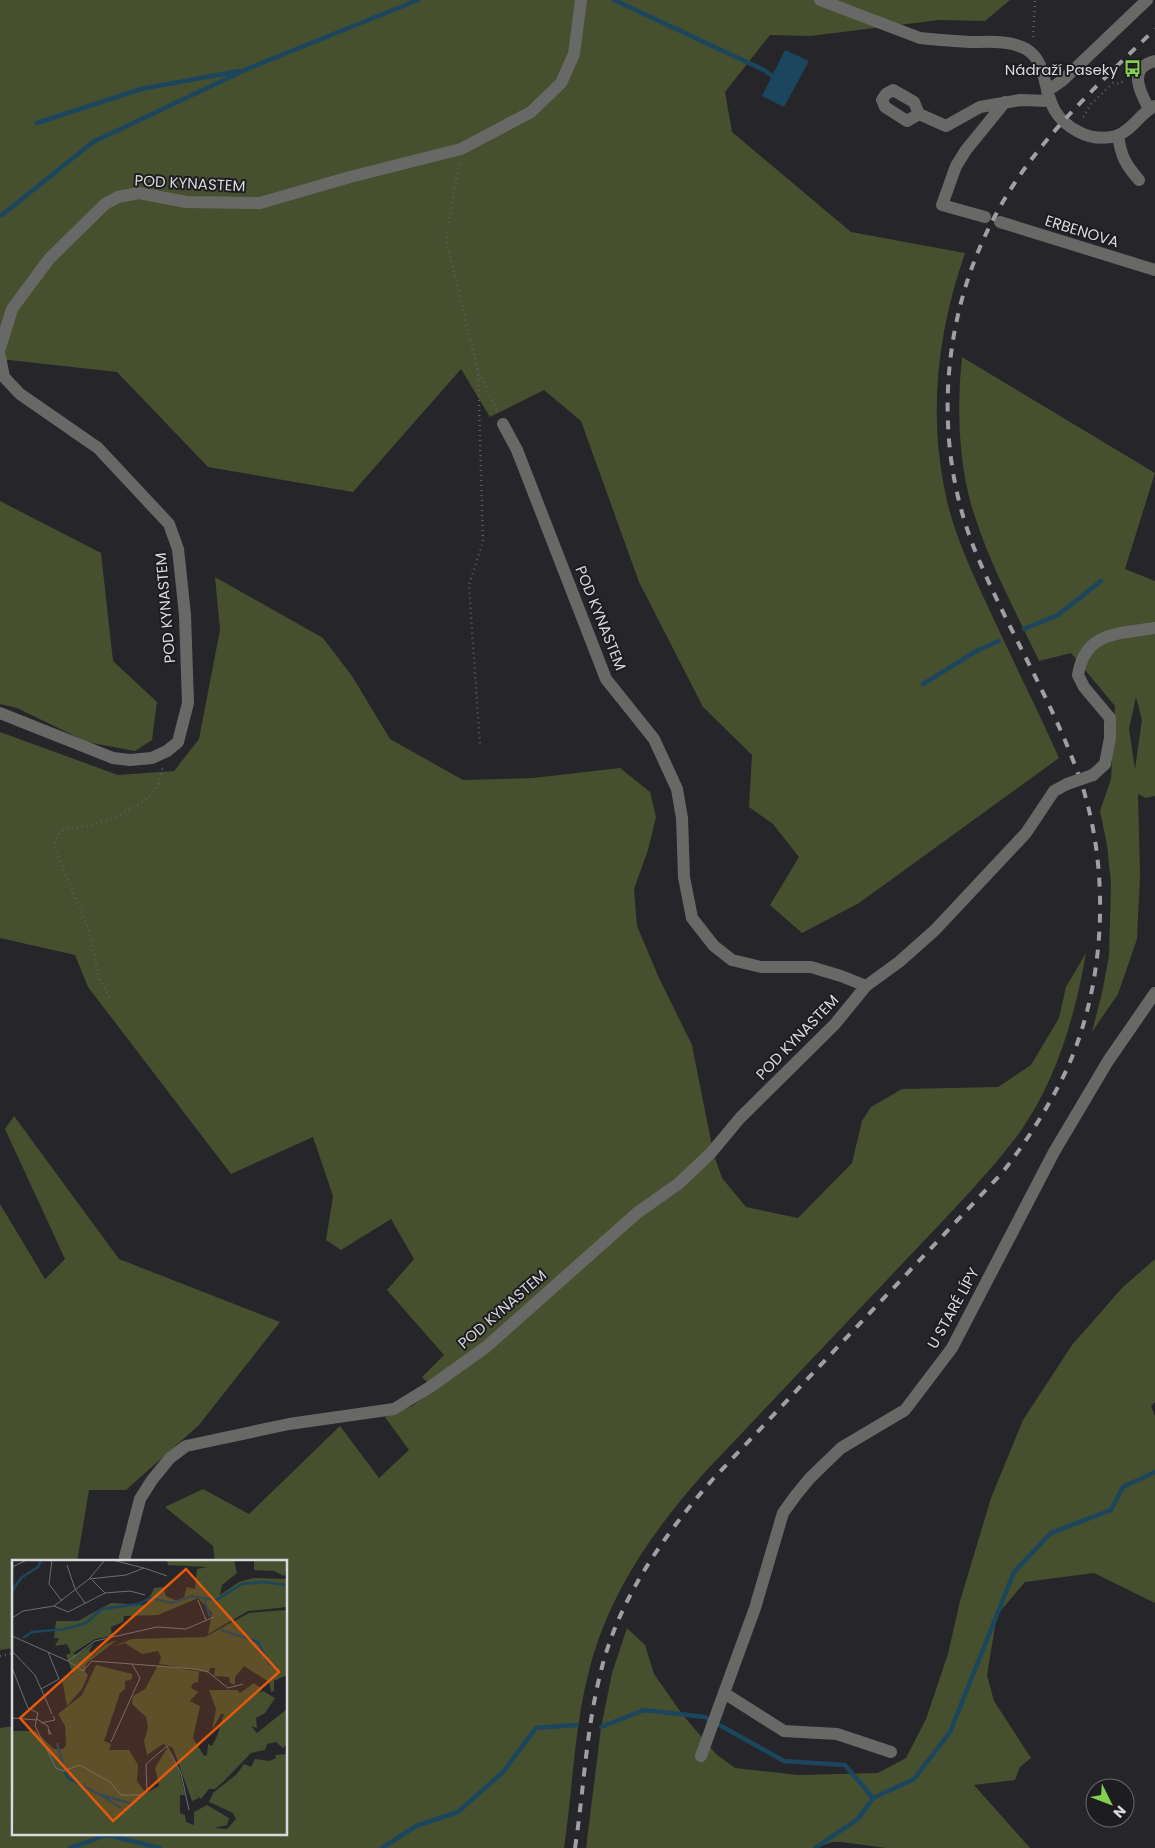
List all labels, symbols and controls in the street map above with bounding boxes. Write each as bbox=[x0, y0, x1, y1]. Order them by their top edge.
place label: Nádraží Paseky bbox=[1005, 59, 1119, 80]
bus stop icon: Nádraží Paseky bbox=[1122, 59, 1142, 79]
street label: POD KYNASTEM bbox=[134, 170, 246, 196]
street label: ERBENOVA bbox=[1042, 210, 1122, 252]
street label: POD KYNASTEM bbox=[150, 552, 180, 664]
street label: POD KYNASTEM bbox=[570, 563, 632, 673]
street label: POD KYNASTEM bbox=[751, 990, 843, 1084]
street label: U STARÉ LÍPY bbox=[922, 1264, 984, 1352]
street label: POD KYNASTEM bbox=[453, 1265, 551, 1353]
inset map bbox=[12, 1560, 288, 1836]
north arrow bbox=[1085, 1778, 1135, 1828]
text: N bbox=[1109, 1801, 1131, 1822]

